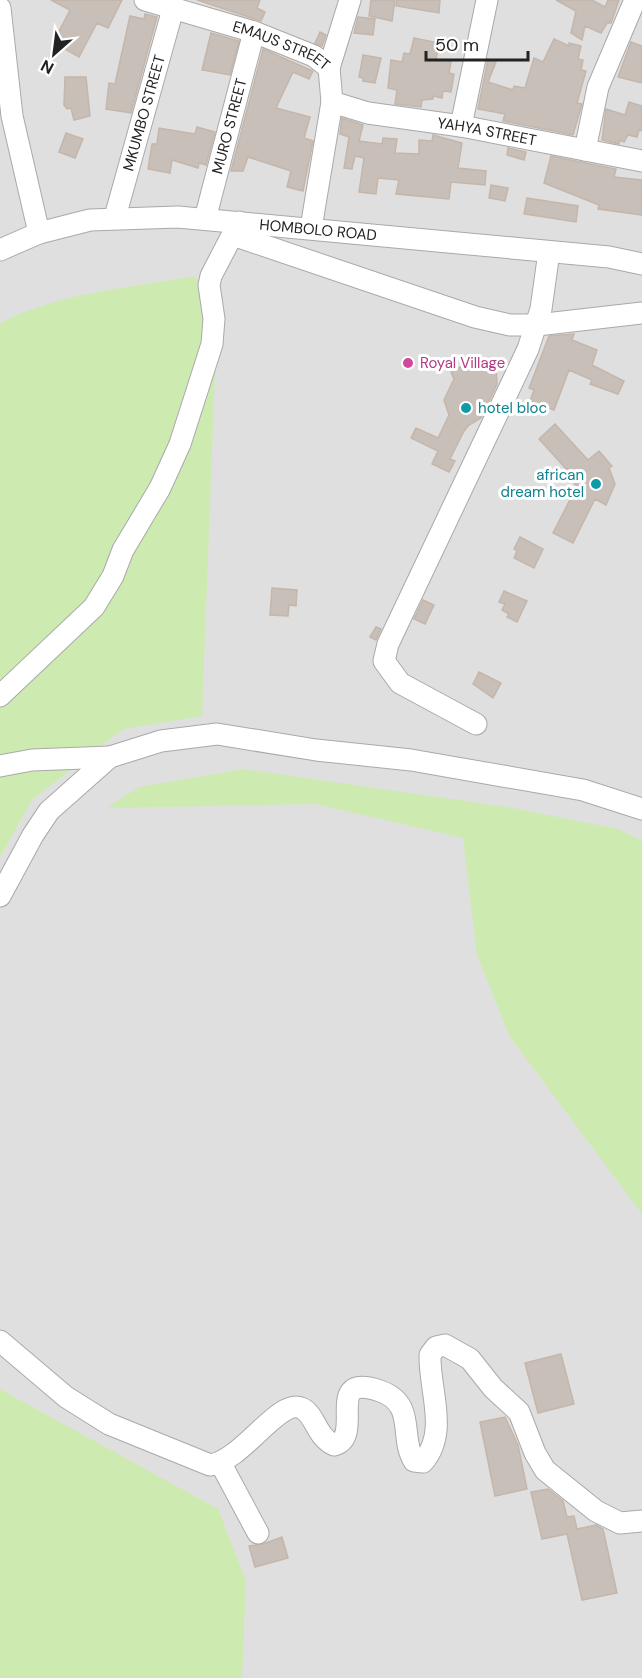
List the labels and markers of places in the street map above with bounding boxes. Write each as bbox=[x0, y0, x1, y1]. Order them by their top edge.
place label: Royal Village bbox=[420, 353, 505, 373]
marker: Royal Village bbox=[401, 356, 415, 370]
place label: hotel bloc bbox=[478, 398, 547, 418]
marker: hotel bloc bbox=[459, 401, 473, 415]
place label: african dream hotel bbox=[501, 465, 584, 502]
marker: african dream hotel bbox=[589, 477, 603, 491]

